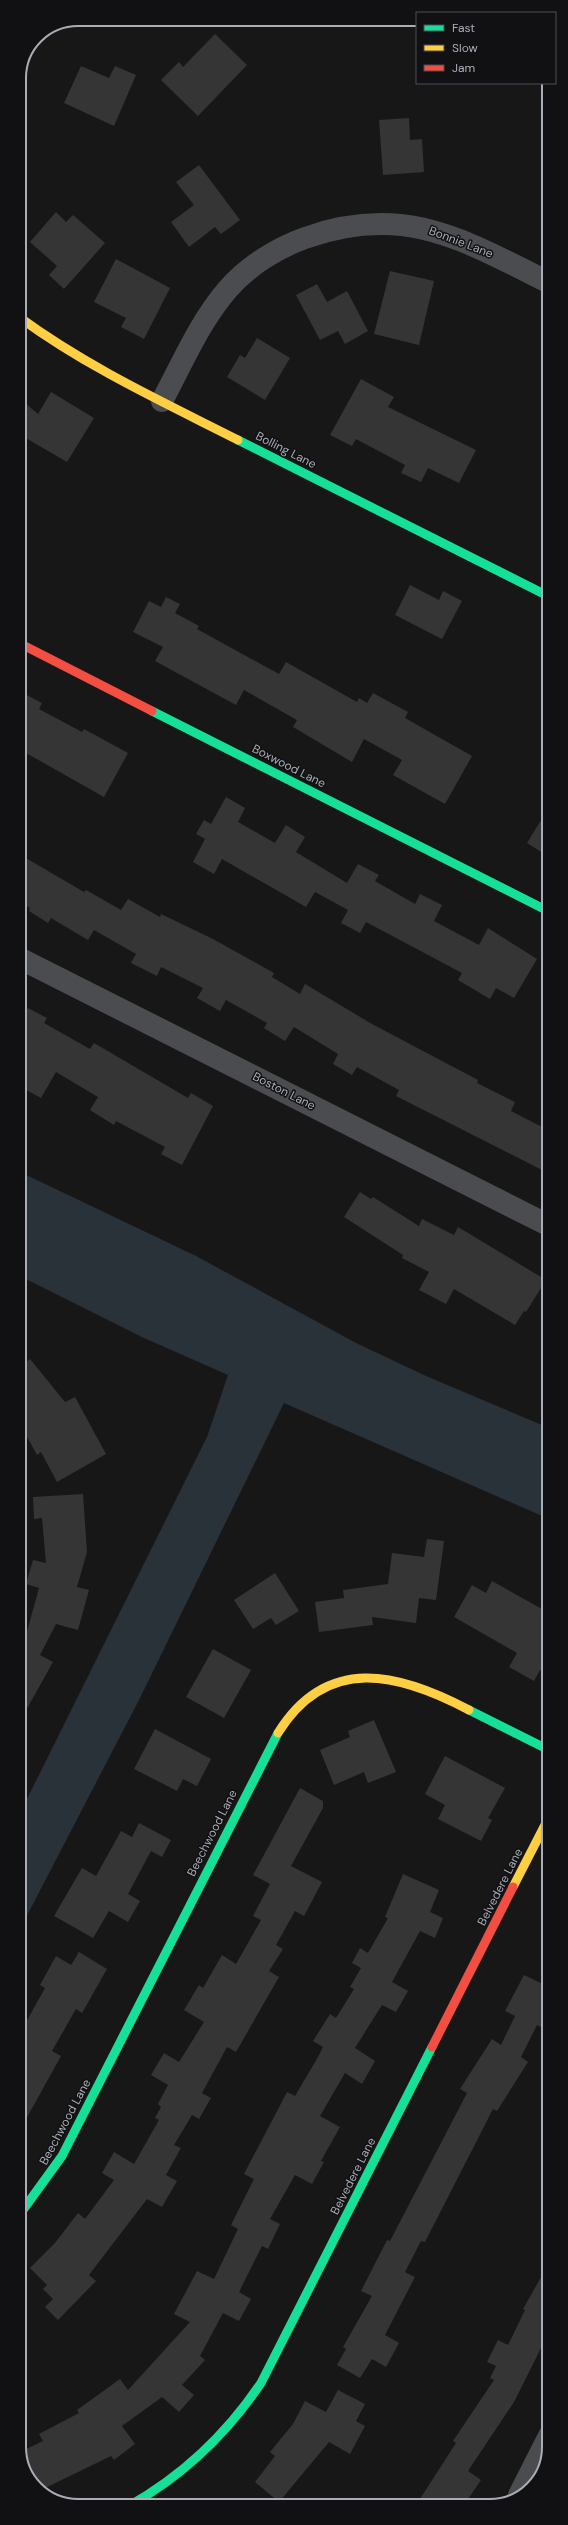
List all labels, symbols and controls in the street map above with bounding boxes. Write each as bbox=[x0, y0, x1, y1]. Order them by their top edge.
legend bbox=[416, 12, 556, 84]
text: Fast bbox=[452, 20, 475, 36]
text: Slow bbox=[452, 40, 478, 56]
text: Jam bbox=[452, 60, 475, 76]
street label: Bonnie Lane bbox=[427, 222, 496, 262]
street label: Bolling Lane bbox=[253, 428, 319, 472]
street label: Boxwood Lane bbox=[250, 741, 329, 791]
street label: Boston Lane bbox=[250, 1068, 318, 1114]
street label: Beechwood Lane bbox=[183, 1787, 241, 1879]
street label: Belvedere Lane bbox=[474, 1845, 526, 1928]
street label: Beechwood Lane bbox=[36, 2076, 94, 2168]
street label: Belvedere Lane bbox=[327, 2134, 379, 2217]

